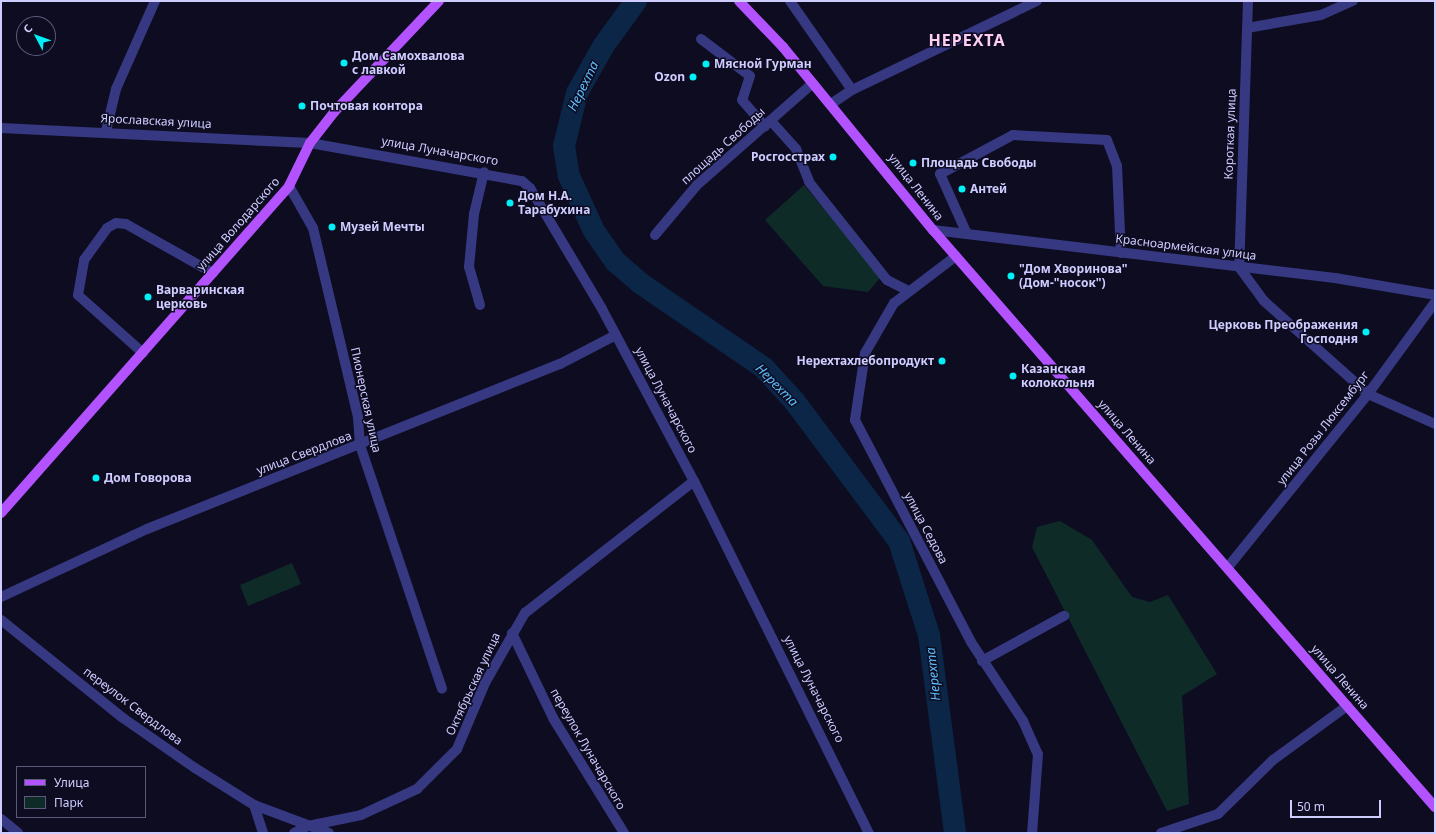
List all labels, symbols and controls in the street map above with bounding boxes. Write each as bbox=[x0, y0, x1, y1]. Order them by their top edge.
north arrow bbox=[16, 16, 56, 56]
text: С bbox=[19, 21, 35, 36]
district label: НЕРЕХТА bbox=[928, 30, 1006, 50]
place label: Дом Самохвалова с лавкой bbox=[352, 49, 465, 77]
place label: Мясной Гурман bbox=[714, 57, 812, 71]
marker: Дом Самохвалова с лавкой bbox=[339, 58, 349, 68]
water label: Нерехта bbox=[564, 59, 602, 113]
marker: Мясной Гурман bbox=[701, 59, 711, 69]
place label: Ozon bbox=[654, 70, 685, 84]
marker: Ozon bbox=[688, 72, 698, 82]
street label: Короткая улица bbox=[1221, 88, 1239, 180]
place label: Почтовая контора bbox=[310, 99, 423, 113]
marker: Почтовая контора bbox=[297, 101, 307, 111]
street label: площадь Свободы bbox=[678, 105, 768, 187]
street label: Ярославская улица bbox=[100, 111, 212, 131]
street label: улица Луначарского bbox=[381, 134, 499, 168]
place label: Росгосстрах bbox=[751, 150, 825, 164]
street label: улица Ленина bbox=[885, 151, 947, 223]
marker: Росгосстрах bbox=[828, 152, 838, 162]
place label: Площадь Свободы bbox=[921, 156, 1037, 170]
marker: Площадь Свободы bbox=[908, 158, 918, 168]
street label: улица Володарского bbox=[194, 174, 282, 274]
place label: Антей bbox=[970, 182, 1007, 196]
marker: Антей bbox=[957, 184, 967, 194]
place label: Дом Н.А. Тарабухина bbox=[518, 189, 590, 217]
marker: Дом Н.А. Тарабухина bbox=[505, 198, 515, 208]
place label: Музей Мечты bbox=[340, 220, 425, 234]
marker: Музей Мечты bbox=[327, 222, 337, 232]
street label: Красноармейская улица bbox=[1115, 231, 1257, 263]
place label: "Дом Хворинова" (Дом-"носок") bbox=[1019, 262, 1128, 290]
marker: "Дом Хворинова" (Дом-"носок") bbox=[1006, 271, 1016, 281]
place label: Варваринская церковь bbox=[156, 283, 244, 311]
marker: Варваринская церковь bbox=[143, 292, 153, 302]
place label: Церковь Преображения Господня bbox=[1208, 318, 1358, 346]
marker: Церковь Преображения Господня bbox=[1361, 327, 1371, 337]
street label: улица Луначарского bbox=[632, 344, 700, 456]
street label: Пионерская улица bbox=[348, 346, 384, 454]
place label: Нерехтахлебопродукт bbox=[796, 354, 934, 368]
marker: Нерехтахлебопродукт bbox=[937, 356, 947, 366]
water label: Нерехта bbox=[753, 361, 801, 409]
place label: Казанская колокольня bbox=[1021, 362, 1095, 390]
street label: улица Розы Люксембург bbox=[1274, 368, 1372, 488]
marker: Казанская колокольня bbox=[1008, 371, 1018, 381]
street label: улица Ленина bbox=[1095, 397, 1159, 467]
street label: улица Свердлова bbox=[254, 428, 354, 478]
place label: Дом Говорова bbox=[104, 471, 192, 485]
marker: Дом Говорова bbox=[91, 473, 101, 483]
street label: улица Седова bbox=[901, 490, 951, 566]
street label: Октябрьская улица bbox=[443, 630, 503, 738]
street label: улица Луначарского bbox=[781, 633, 847, 745]
street label: улица Ленина bbox=[1308, 642, 1372, 712]
water label: Нерехта bbox=[922, 647, 944, 701]
street label: переулок Свердлова bbox=[81, 664, 185, 748]
street label: переулок Луначарского bbox=[547, 686, 629, 812]
legend bbox=[16, 766, 146, 818]
text: Улица bbox=[54, 774, 89, 791]
scale bar bbox=[1292, 792, 1383, 818]
text: Парк bbox=[54, 794, 83, 811]
text: 50 m bbox=[1297, 798, 1325, 815]

